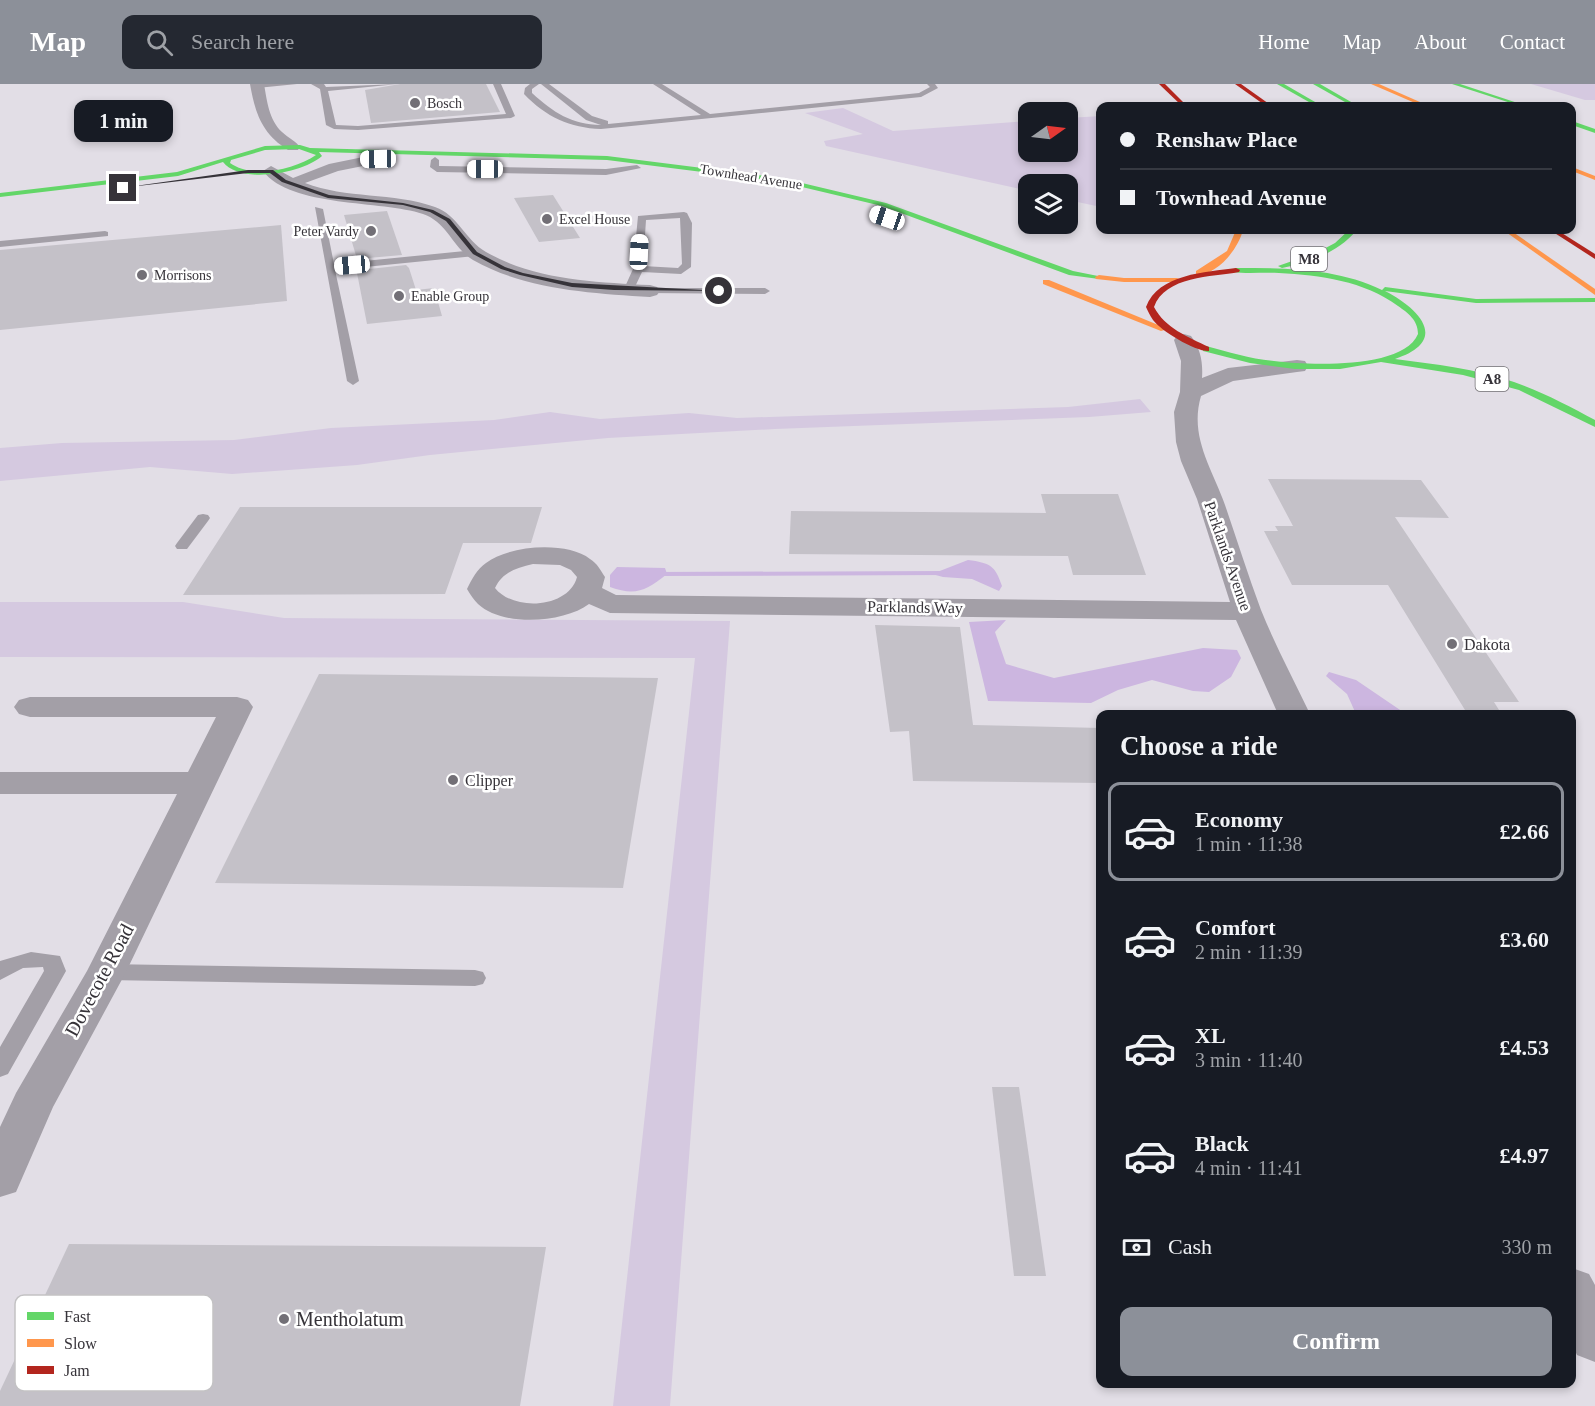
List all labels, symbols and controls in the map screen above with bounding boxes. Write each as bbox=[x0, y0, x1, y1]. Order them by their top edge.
search box bbox=[122, 15, 542, 69]
text: Map bbox=[30, 26, 86, 57]
icon: search bbox=[143, 26, 176, 59]
text: Search here bbox=[191, 29, 294, 54]
text: Home bbox=[1258, 30, 1310, 54]
text: Map bbox=[1343, 30, 1381, 54]
text: About bbox=[1414, 30, 1467, 54]
text: Contact bbox=[1500, 30, 1565, 54]
marker: Bosch bbox=[408, 96, 422, 110]
place label: Bosch bbox=[427, 96, 462, 111]
callout: 1 min bbox=[74, 101, 172, 143]
north arrow bbox=[1018, 102, 1078, 162]
map controls bbox=[1018, 102, 1078, 234]
text: 1 min bbox=[99, 110, 148, 132]
text: Renshaw Place bbox=[1156, 127, 1297, 152]
car bbox=[360, 150, 396, 168]
car bbox=[467, 160, 503, 178]
street label: Townhead Avenue bbox=[699, 162, 803, 192]
route end bbox=[109, 174, 136, 201]
button: layers bbox=[1018, 174, 1078, 234]
text: Townhead Avenue bbox=[1156, 185, 1327, 210]
car bbox=[867, 204, 907, 232]
marker: Excel House bbox=[540, 212, 554, 226]
place label: Excel House bbox=[559, 212, 630, 227]
place label: Peter Vardy bbox=[294, 224, 359, 239]
marker: Peter Vardy bbox=[364, 224, 378, 238]
car bbox=[629, 234, 649, 270]
road number: M8 bbox=[1291, 247, 1327, 271]
car bbox=[333, 254, 371, 276]
marker: Morrisons bbox=[135, 268, 149, 282]
place label: Morrisons bbox=[154, 268, 212, 283]
route start bbox=[705, 277, 732, 304]
marker: Enable Group bbox=[392, 289, 406, 303]
place label: Enable Group bbox=[411, 289, 489, 304]
road number: A8 bbox=[1476, 367, 1508, 391]
street label: Parklands Avenue bbox=[1201, 499, 1255, 613]
street label: Parklands Way bbox=[867, 598, 963, 617]
place label: Dakota bbox=[1464, 636, 1510, 653]
marker: Dakota bbox=[1445, 637, 1459, 651]
text: Choose a ride bbox=[1120, 731, 1278, 761]
place label: Clipper bbox=[465, 772, 514, 790]
marker: Clipper bbox=[446, 773, 460, 787]
icon: car bbox=[1123, 805, 1177, 859]
text: Economy bbox=[1195, 807, 1283, 832]
text: £2.66 bbox=[1500, 819, 1549, 844]
text: 1 min · 11:38 bbox=[1195, 833, 1303, 855]
icon: car bbox=[1123, 913, 1177, 967]
text: Comfort bbox=[1195, 915, 1276, 940]
street label: Dovecote Road bbox=[60, 920, 138, 1040]
text: £3.60 bbox=[1500, 927, 1549, 952]
text: 2 min · 11:39 bbox=[1195, 941, 1303, 963]
icon: car bbox=[1123, 1021, 1177, 1075]
text: XL bbox=[1195, 1023, 1226, 1048]
text: £4.53 bbox=[1500, 1035, 1549, 1060]
text: 3 min · 11:40 bbox=[1195, 1049, 1303, 1071]
icon: car bbox=[1123, 1129, 1177, 1183]
text: Black bbox=[1195, 1131, 1249, 1156]
text: £4.97 bbox=[1500, 1143, 1549, 1168]
text: 4 min · 11:41 bbox=[1195, 1157, 1303, 1179]
icon: cash bbox=[1120, 1231, 1153, 1264]
text: Cash bbox=[1168, 1234, 1212, 1259]
text: 330 m bbox=[1501, 1236, 1552, 1258]
legend bbox=[15, 1295, 213, 1391]
button: Confirm bbox=[1120, 1307, 1552, 1376]
text: Fast bbox=[64, 1308, 91, 1325]
place label: Mentholatum bbox=[296, 1308, 404, 1330]
marker: Mentholatum bbox=[277, 1312, 291, 1326]
text: Slow bbox=[64, 1335, 97, 1352]
text: Jam bbox=[64, 1362, 90, 1379]

